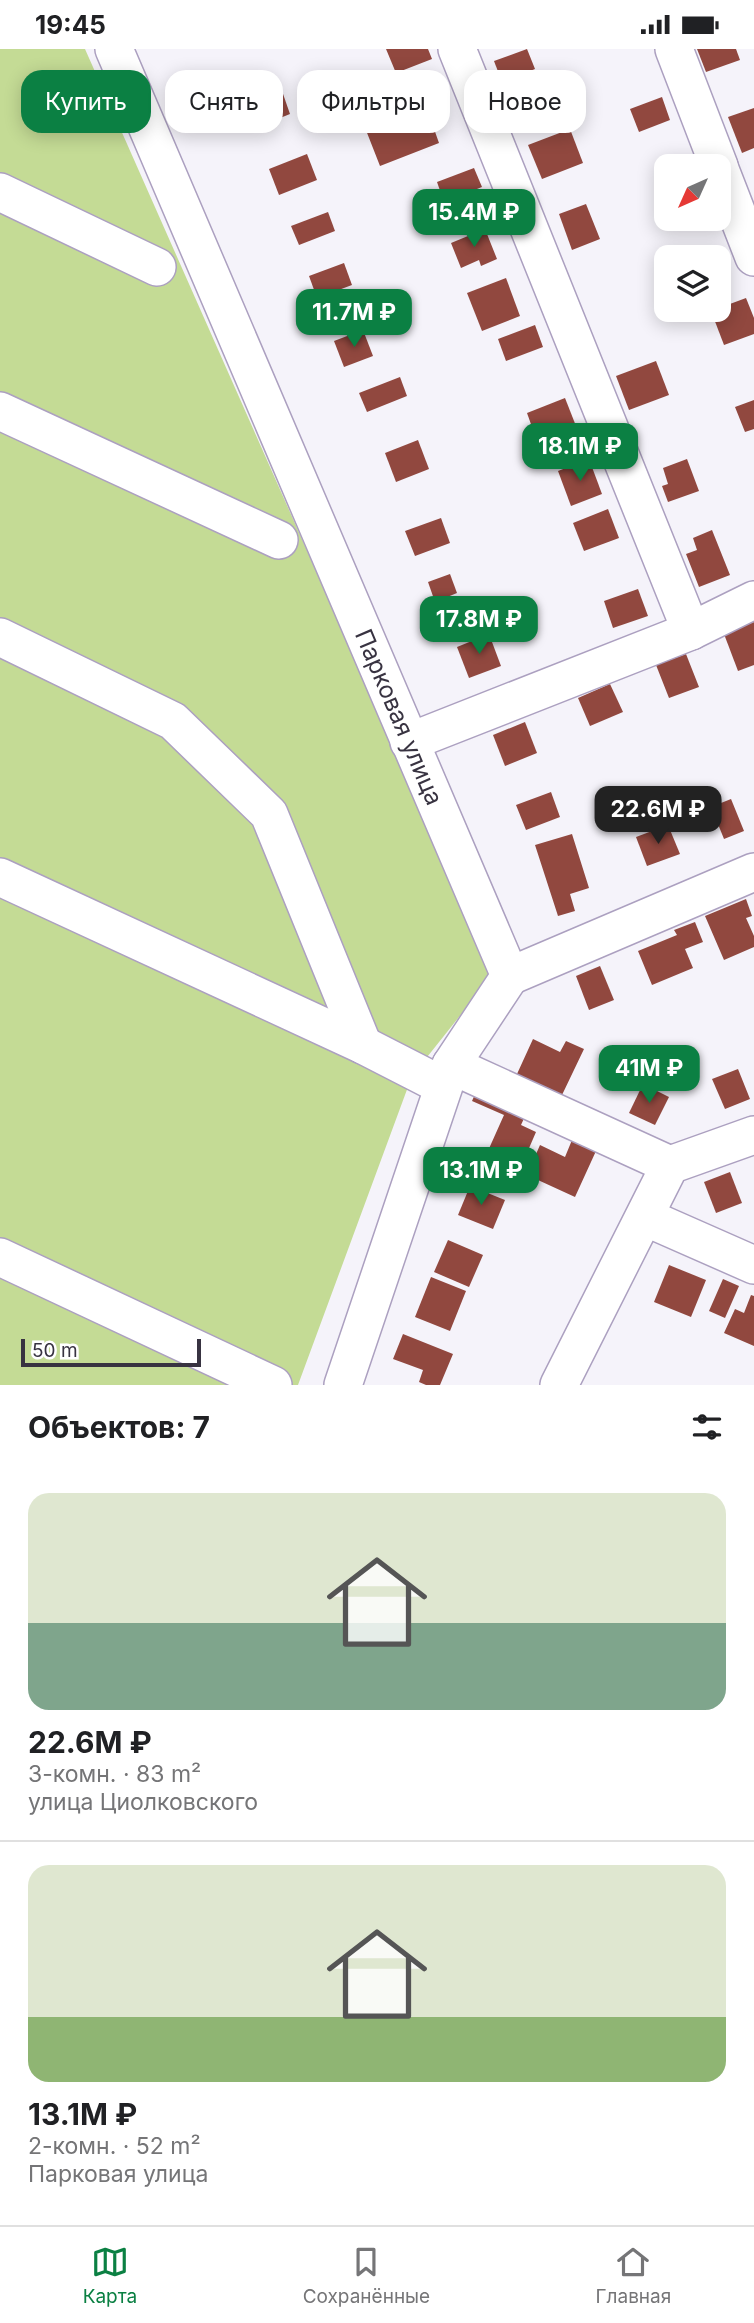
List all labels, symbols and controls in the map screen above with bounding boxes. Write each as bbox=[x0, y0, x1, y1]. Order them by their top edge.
text: 19:45 bbox=[35, 9, 106, 40]
chip: Купить bbox=[21, 70, 151, 133]
chip: Снять bbox=[165, 70, 283, 133]
chip: Фильтры bbox=[297, 70, 450, 133]
chip: Новое bbox=[464, 70, 586, 133]
north arrow bbox=[654, 154, 732, 231]
map controls bbox=[654, 154, 731, 322]
pin: 15.4M ₽ bbox=[409, 189, 539, 249]
text: 15.4M ₽ bbox=[428, 198, 520, 226]
button: layers bbox=[654, 245, 731, 322]
pin: 11.7M ₽ bbox=[289, 289, 419, 349]
text: 11.7M ₽ bbox=[312, 298, 396, 326]
pin: 18.1M ₽ bbox=[515, 423, 645, 483]
text: 18.1M ₽ bbox=[538, 432, 622, 460]
pin: 17.8M ₽ bbox=[414, 597, 544, 656]
text: 17.8M ₽ bbox=[436, 605, 522, 633]
street label: Парковая улица bbox=[349, 625, 449, 809]
pin: 22.6M ₽ bbox=[593, 787, 723, 846]
text: 22.6M ₽ bbox=[611, 795, 705, 823]
pin: 41M ₽ bbox=[600, 1045, 698, 1105]
text: 41M ₽ bbox=[615, 1054, 683, 1082]
pin: 13.1M ₽ bbox=[416, 1147, 546, 1207]
text: 13.1M ₽ bbox=[439, 1156, 523, 1184]
scale bar bbox=[21, 1336, 201, 1368]
text: 50 m bbox=[32, 1339, 78, 1362]
icon: filters bbox=[688, 1408, 726, 1446]
text: Объектов: 7 bbox=[28, 1409, 210, 1445]
icon: home bbox=[314, 1539, 440, 1665]
text: 22.6M ₽ bbox=[28, 1724, 152, 1760]
text: 3-комн. · 83 m² bbox=[28, 1760, 201, 1788]
text: улица Циолковского bbox=[28, 1788, 258, 1816]
icon: home bbox=[314, 1911, 440, 2037]
text: 13.1M ₽ bbox=[28, 2096, 137, 2132]
text: 2-комн. · 52 m² bbox=[28, 2132, 201, 2160]
text: Парковая улица bbox=[28, 2160, 208, 2188]
tab: Карта bbox=[83, 2243, 137, 2308]
tab: Сохранённые bbox=[303, 2243, 430, 2308]
tab: Главная bbox=[596, 2243, 671, 2308]

